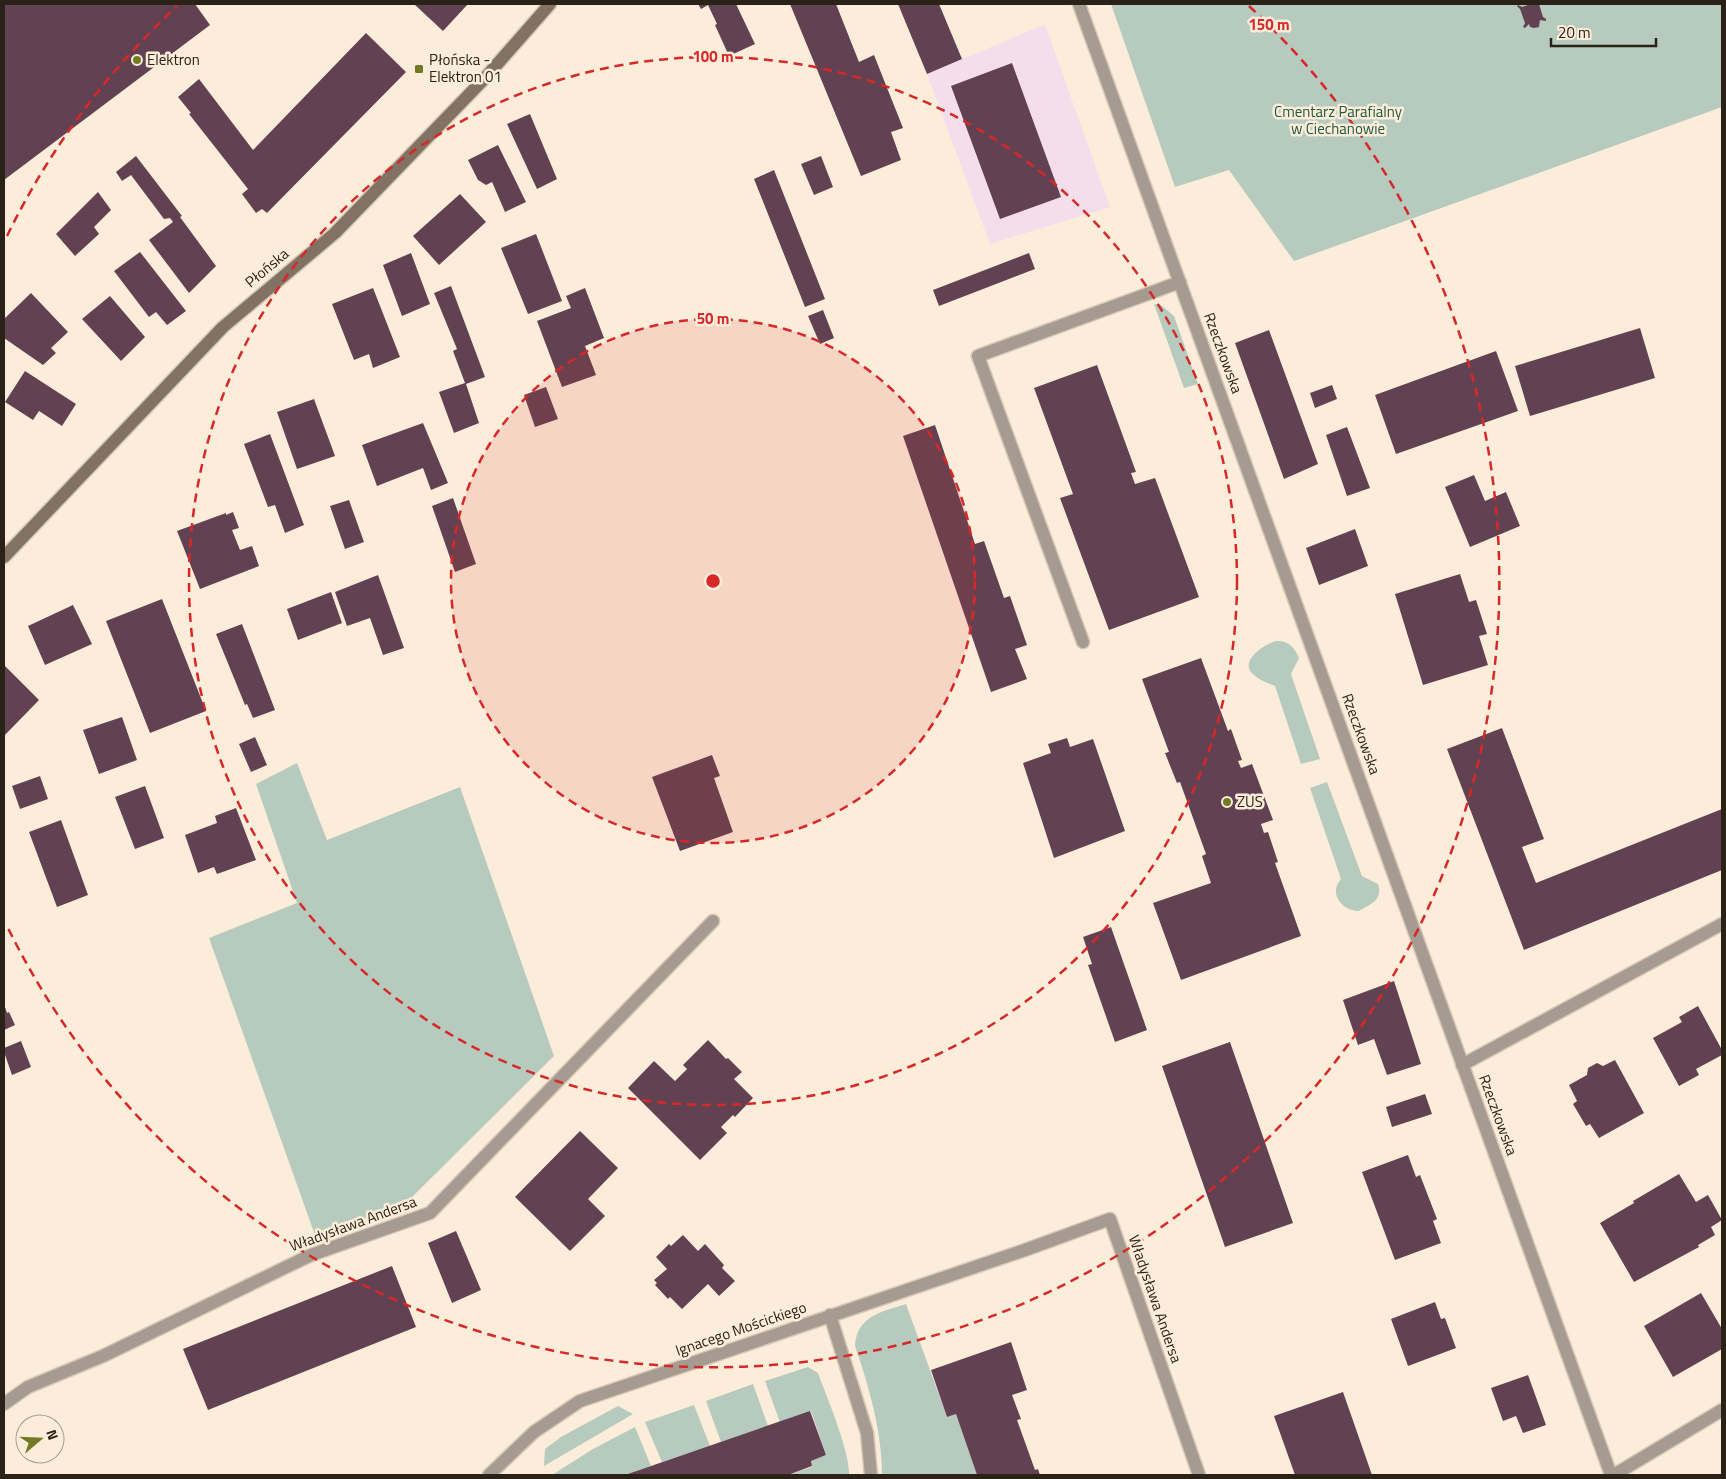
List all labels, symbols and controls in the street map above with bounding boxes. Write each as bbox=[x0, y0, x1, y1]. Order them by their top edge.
text: 150 m bbox=[1248, 13, 1290, 36]
scale bar bbox=[1551, 15, 1656, 47]
text: 20 m bbox=[1558, 21, 1591, 44]
text: 100 m bbox=[692, 45, 734, 68]
place label: Elektron bbox=[147, 48, 200, 71]
place label: Płońska - Elektron 01 bbox=[429, 48, 502, 88]
marker: Elektron bbox=[131, 54, 143, 66]
marker: Płońska - Elektron 01 bbox=[413, 63, 425, 75]
park label: Cmentarz Parafialny w Ciechanowie bbox=[1274, 100, 1402, 140]
street label: Płońska bbox=[240, 242, 294, 293]
text: 50 m bbox=[697, 307, 729, 330]
street label: Rzeczkowska bbox=[1198, 309, 1249, 397]
centre of rings bbox=[704, 572, 722, 590]
street label: Rzeczkowska bbox=[1336, 690, 1387, 778]
place label: ZUS bbox=[1237, 790, 1263, 813]
marker: ZUS bbox=[1221, 796, 1233, 808]
street label: Rzeczkowska bbox=[1473, 1071, 1524, 1159]
street label: Władysława Andersa bbox=[286, 1190, 420, 1257]
street label: Władysława Andersa bbox=[1123, 1232, 1188, 1366]
street label: Ignacego Mościckiego bbox=[672, 1295, 810, 1362]
north arrow bbox=[15, 1414, 65, 1464]
text: N bbox=[41, 1427, 64, 1443]

